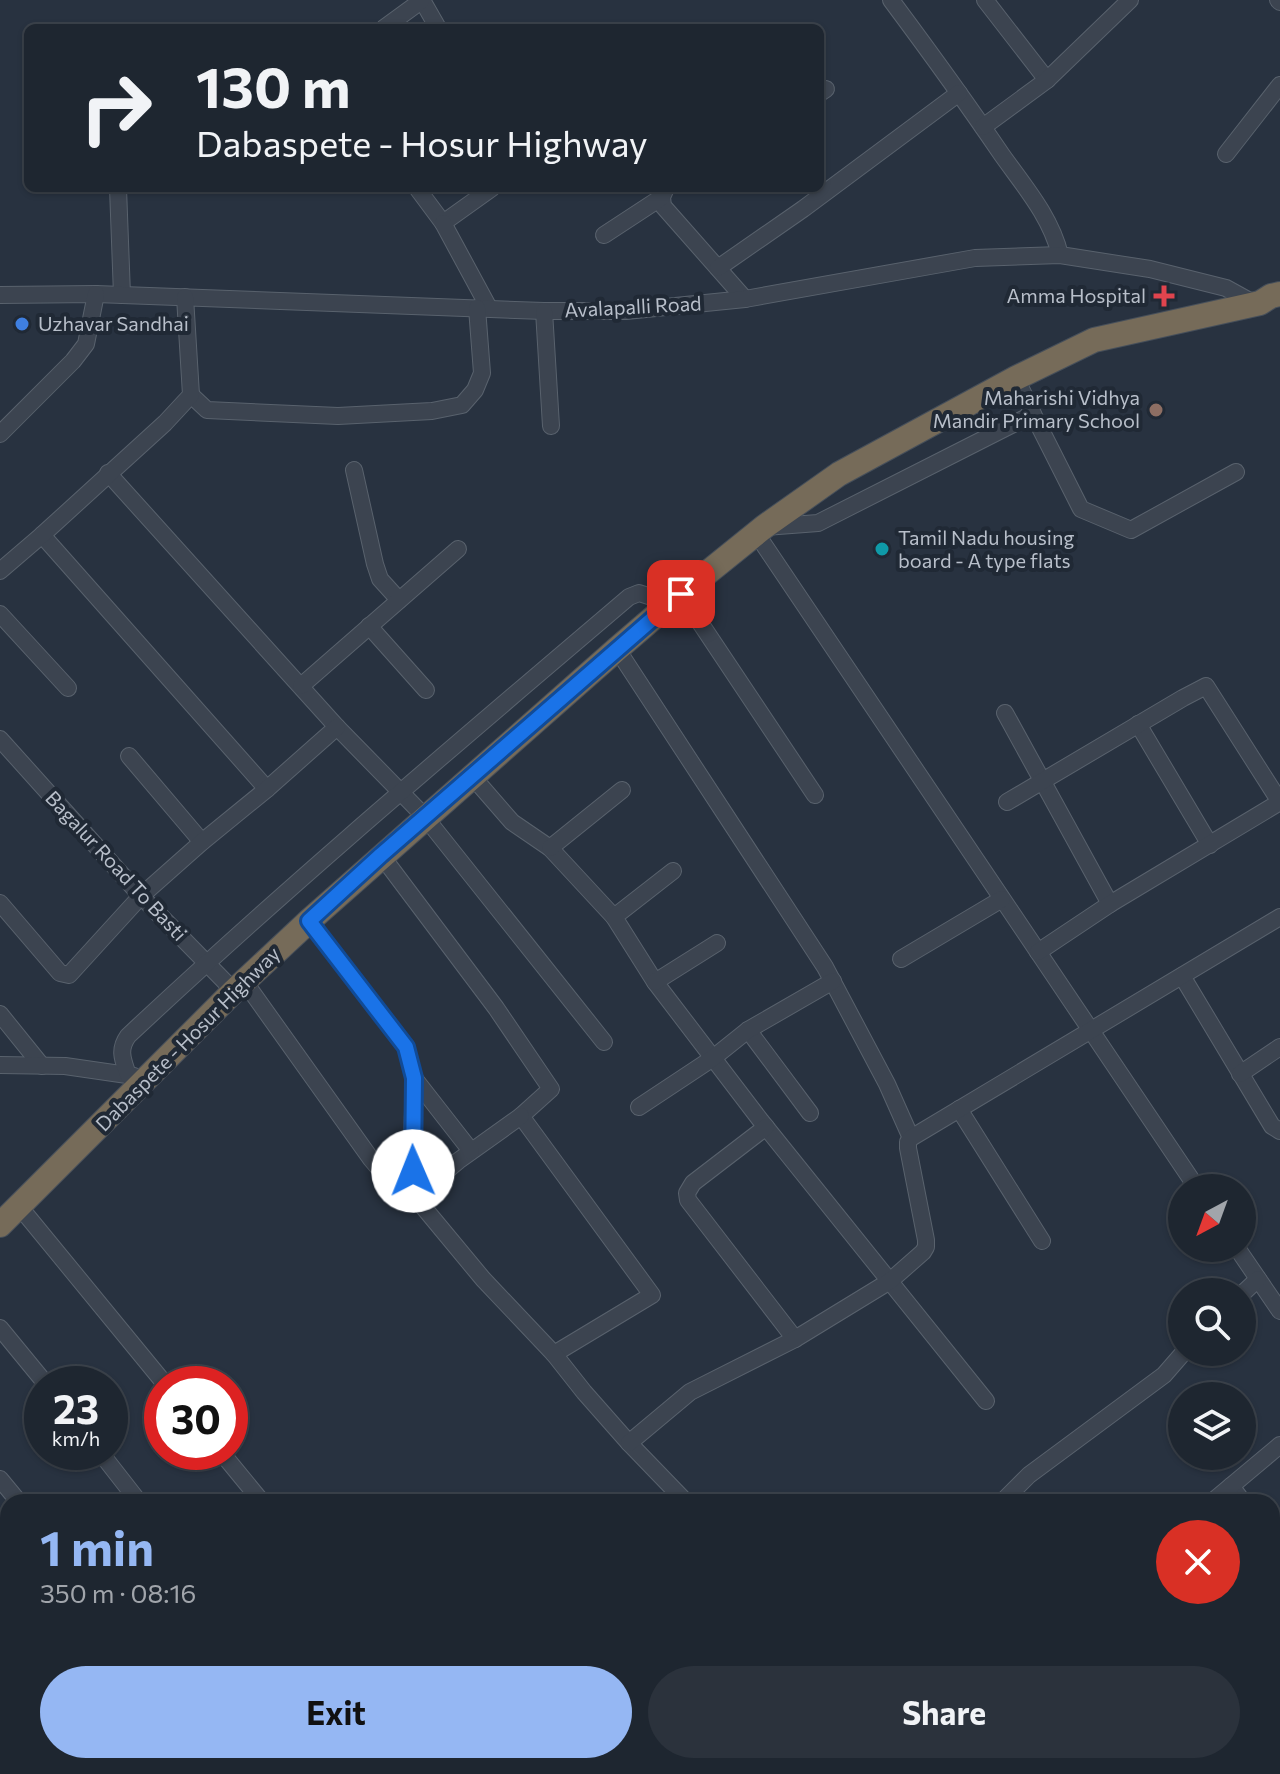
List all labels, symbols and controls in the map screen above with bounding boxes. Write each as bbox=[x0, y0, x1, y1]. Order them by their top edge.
text: 130 m bbox=[196, 51, 351, 120]
icon: right bbox=[64, 56, 168, 160]
text: Dabaspete - Hosur Highway bbox=[196, 120, 648, 164]
place label: Amma Hospital bbox=[1006, 283, 1146, 307]
marker: Amma Hospital bbox=[1153, 285, 1175, 307]
street label: Avalapalli Road bbox=[564, 290, 702, 322]
place label: Uzhavar Sandhai bbox=[38, 311, 189, 335]
marker: Uzhavar Sandhai bbox=[13, 315, 31, 333]
place label: Maharishi Vidhya Mandir Primary School bbox=[933, 385, 1140, 432]
marker: Maharishi Vidhya Mandir Primary School bbox=[1147, 401, 1165, 419]
place label: Tamil Nadu housing board - A type flats bbox=[898, 525, 1074, 572]
marker: Tamil Nadu housing board - A type flats bbox=[873, 540, 891, 558]
pin bbox=[647, 560, 715, 628]
icon: arrive bbox=[659, 572, 703, 616]
street label: Bagalur Road To Basti bbox=[41, 785, 192, 945]
street label: Dabaspete - Hosur Highway bbox=[90, 941, 285, 1136]
position arrow bbox=[371, 1129, 455, 1213]
north arrow bbox=[1168, 1174, 1256, 1262]
map controls bbox=[1168, 1174, 1256, 1470]
button: search bbox=[1168, 1278, 1256, 1366]
speed limit sign: 30 bbox=[144, 1366, 248, 1470]
button: layers bbox=[1168, 1382, 1256, 1470]
text: 23 bbox=[53, 1383, 99, 1432]
text: km/h bbox=[52, 1426, 100, 1450]
text: 1 min bbox=[40, 1517, 154, 1576]
button: close bbox=[1156, 1520, 1240, 1604]
text: 350 m · 08:16 bbox=[40, 1577, 196, 1608]
button: Exit bbox=[40, 1666, 632, 1758]
button: Share bbox=[648, 1666, 1240, 1758]

